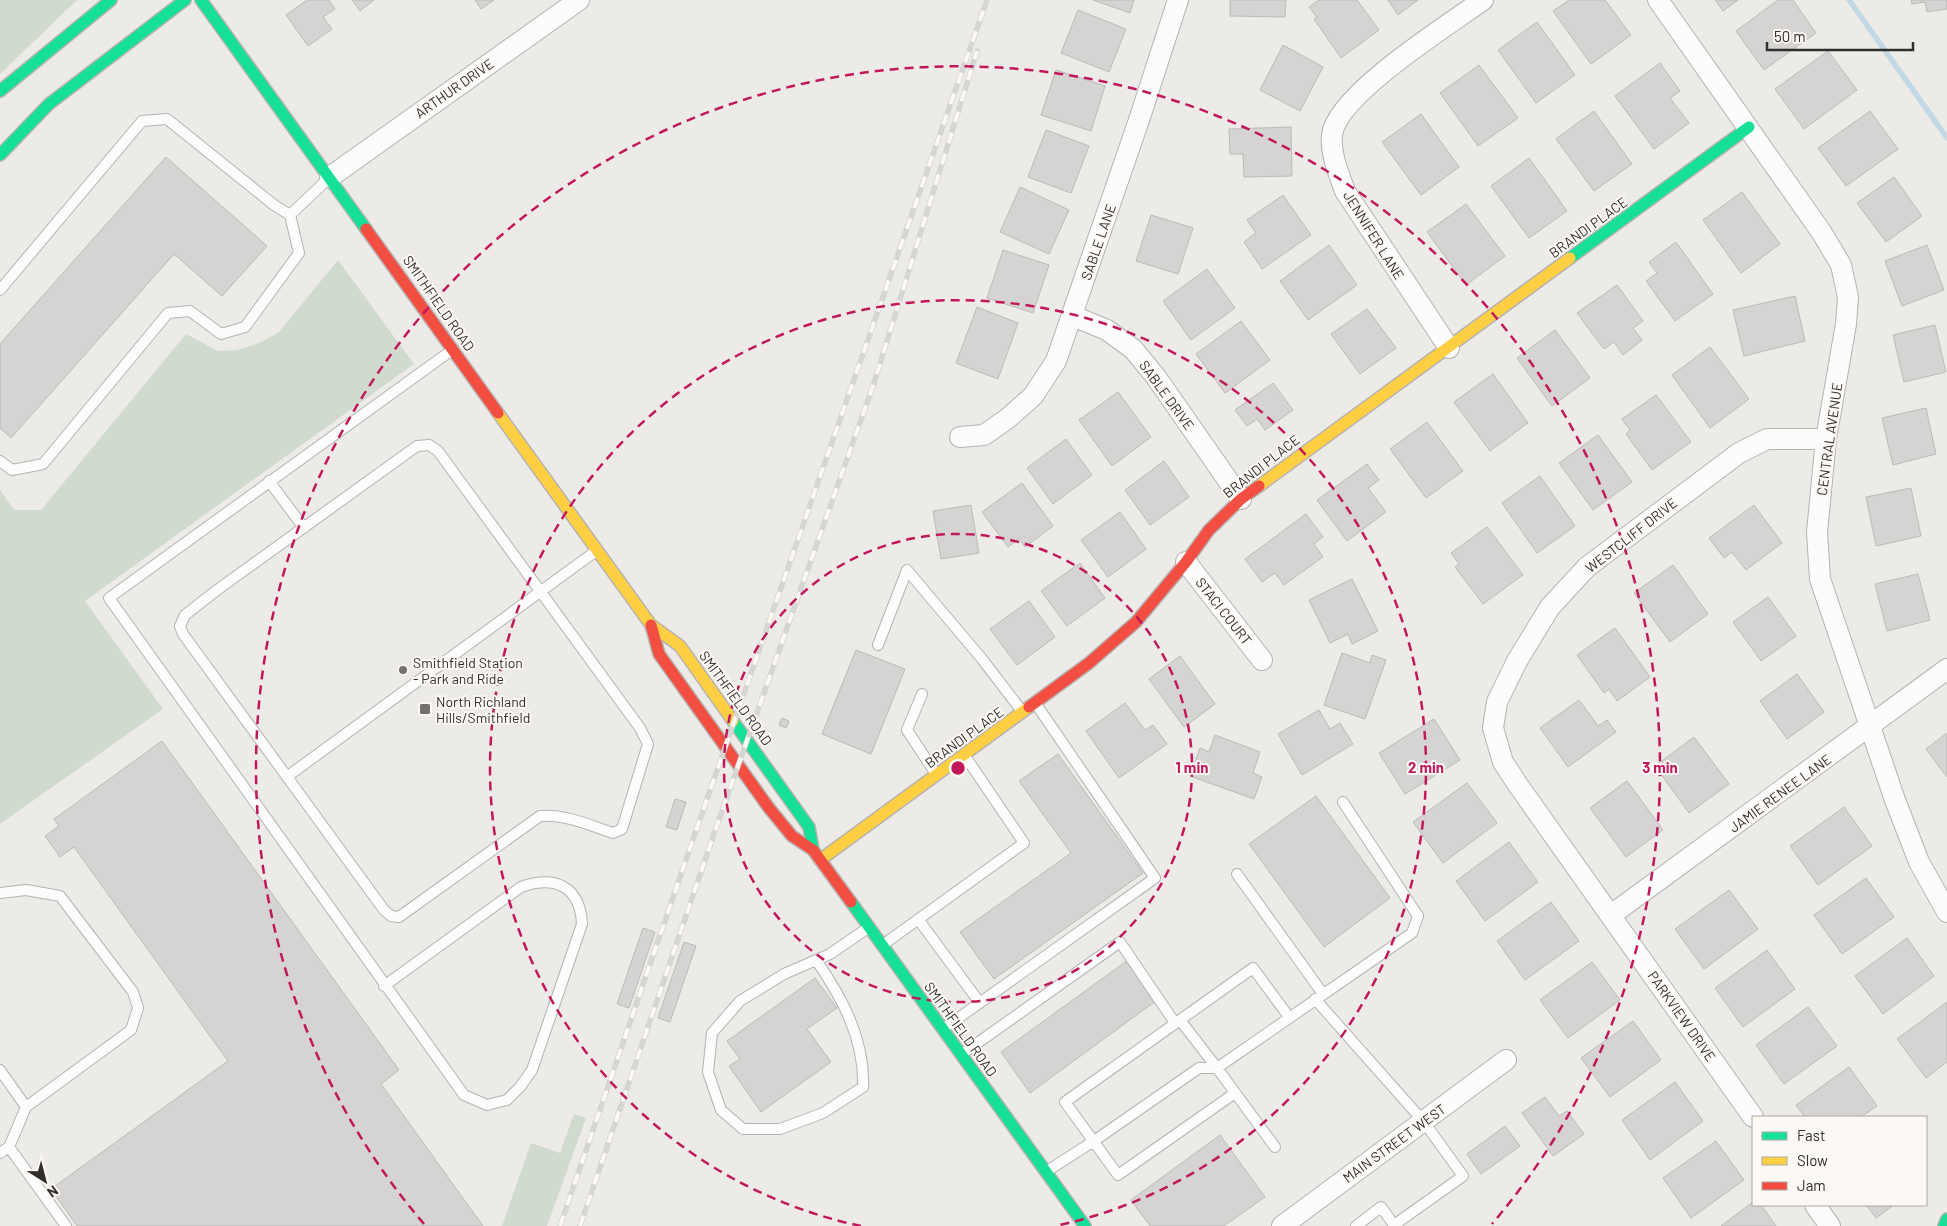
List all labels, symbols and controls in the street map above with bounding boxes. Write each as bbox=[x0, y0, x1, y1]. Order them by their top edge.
scale bar bbox=[1767, 20, 1913, 52]
text: 50 m bbox=[1774, 27, 1806, 45]
street label: ARTHUR DRIVE bbox=[411, 55, 497, 121]
street label: JENNIFER LANE bbox=[1340, 187, 1408, 283]
street label: BRANDI PLACE bbox=[1545, 193, 1631, 261]
street label: SABLE LANE bbox=[1077, 202, 1119, 282]
street label: SMITHFIELD ROAD bbox=[400, 252, 478, 354]
street label: SABLE DRIVE bbox=[1136, 357, 1198, 433]
street label: CENTRAL AVENUE bbox=[1813, 381, 1845, 497]
street label: BRANDI PLACE bbox=[1219, 431, 1303, 501]
street label: WESTCLIFF DRIVE bbox=[1582, 494, 1680, 576]
street label: STACI COURT bbox=[1192, 574, 1256, 648]
street label: SMITHFIELD ROAD bbox=[696, 647, 776, 749]
place label: Smithfield Station - Park and Ride bbox=[413, 654, 523, 687]
marker: Smithfield Station - Park and Ride bbox=[397, 664, 409, 676]
place label: North Richland Hills/Smithfield bbox=[436, 693, 530, 726]
marker: North Richland Hills/Smithfield bbox=[418, 702, 432, 716]
street label: BRANDI PLACE bbox=[921, 703, 1007, 771]
street label: JAMIE RENEE LANE bbox=[1726, 750, 1834, 836]
text: 1 min bbox=[1176, 758, 1208, 776]
text: 2 min bbox=[1408, 758, 1444, 776]
text: 3 min bbox=[1642, 758, 1678, 776]
centre of rings bbox=[949, 759, 967, 777]
street label: PARKVIEW DRIVE bbox=[1644, 967, 1720, 1065]
street label: SMITHFIELD ROAD bbox=[921, 978, 1001, 1080]
street label: MAIN STREET WEST bbox=[1339, 1100, 1449, 1186]
legend bbox=[1752, 1116, 1927, 1206]
text: Fast bbox=[1797, 1126, 1825, 1144]
text: Slow bbox=[1797, 1151, 1828, 1169]
north arrow bbox=[20, 1156, 70, 1206]
text: Jam bbox=[1797, 1176, 1826, 1194]
text: N bbox=[44, 1182, 62, 1202]

